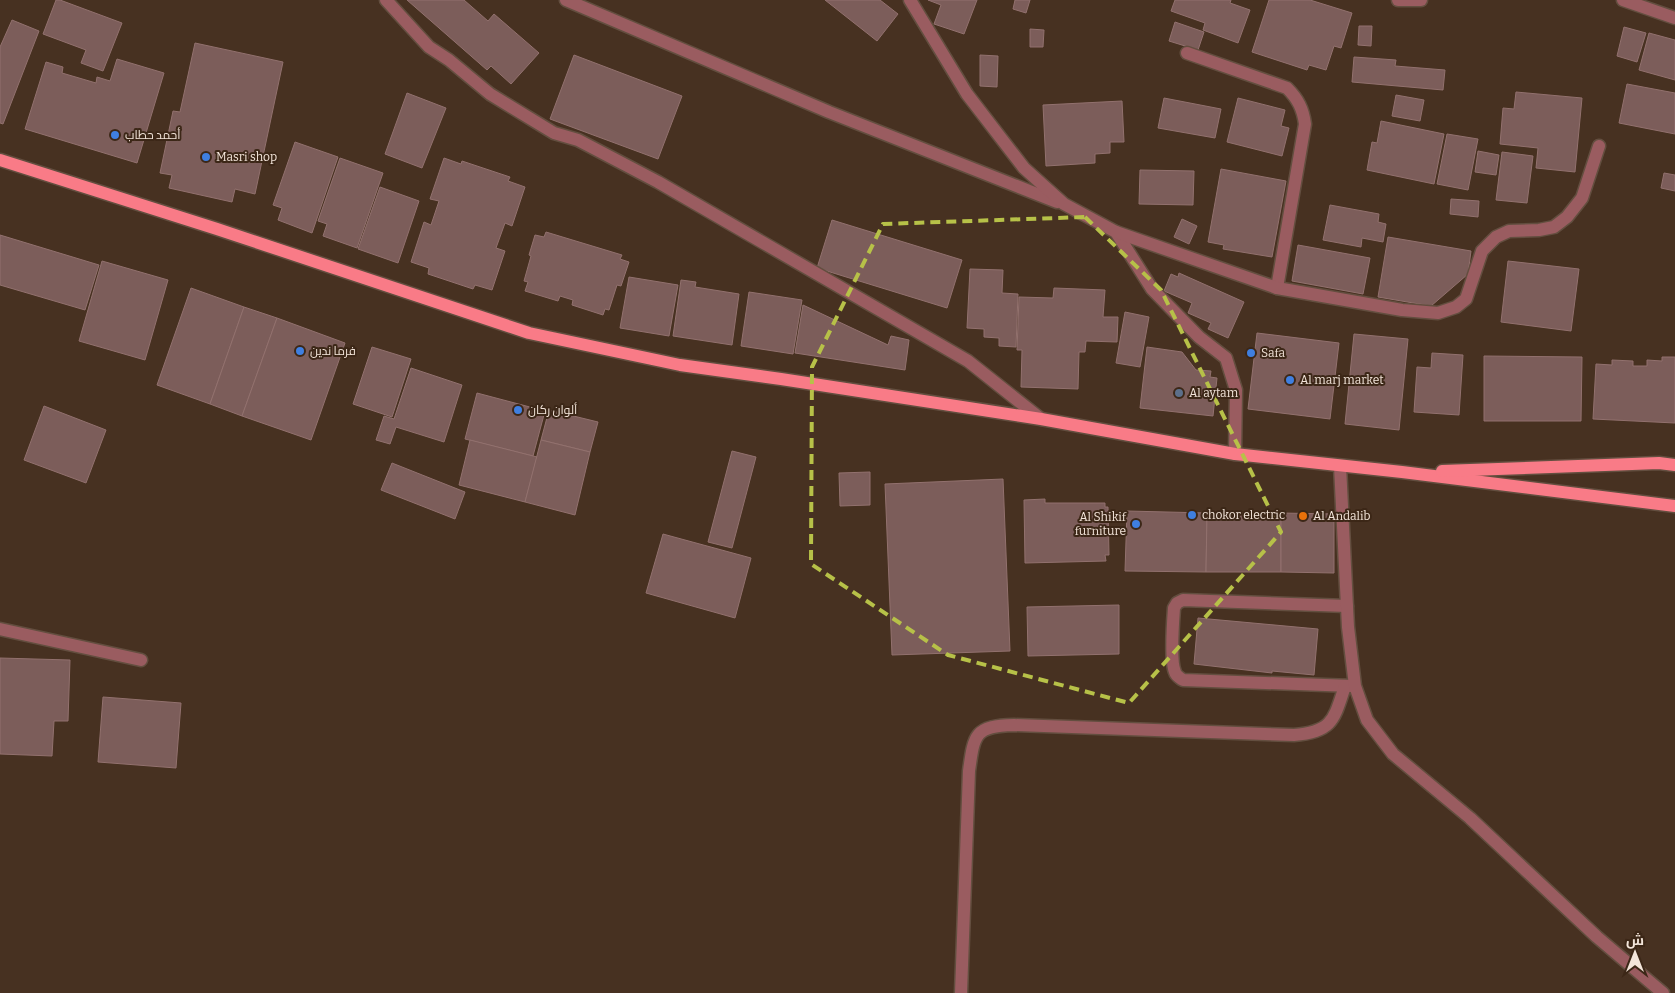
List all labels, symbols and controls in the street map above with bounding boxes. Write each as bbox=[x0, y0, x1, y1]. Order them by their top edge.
place label: أحمد حطاب bbox=[125, 127, 180, 142]
marker: أحمد حطاب bbox=[109, 129, 121, 141]
place label: Masri shop bbox=[216, 150, 277, 164]
marker: Masri shop bbox=[200, 151, 212, 163]
place label: فرما ندين bbox=[310, 344, 356, 358]
marker: فرما ندين bbox=[294, 345, 306, 357]
place label: Safa bbox=[1261, 346, 1286, 360]
marker: Safa bbox=[1245, 347, 1257, 359]
place label: Al marj market bbox=[1300, 373, 1384, 387]
marker: Al marj market bbox=[1284, 374, 1296, 386]
place label: Al aytam bbox=[1189, 386, 1239, 400]
marker: Al aytam bbox=[1173, 387, 1185, 399]
place label: ألوان ركان bbox=[528, 402, 577, 417]
marker: ألوان ركان bbox=[512, 404, 524, 416]
place label: chokor electric bbox=[1202, 508, 1285, 522]
marker: chokor electric bbox=[1186, 509, 1198, 521]
place label: Al Andalib bbox=[1313, 509, 1371, 523]
place label: Al Shikif furniture bbox=[1075, 510, 1127, 538]
marker: Al Andalib bbox=[1297, 510, 1309, 522]
marker: Al Shikif furniture bbox=[1130, 518, 1142, 530]
north arrow bbox=[1610, 928, 1660, 978]
text: ش bbox=[1626, 932, 1644, 949]

